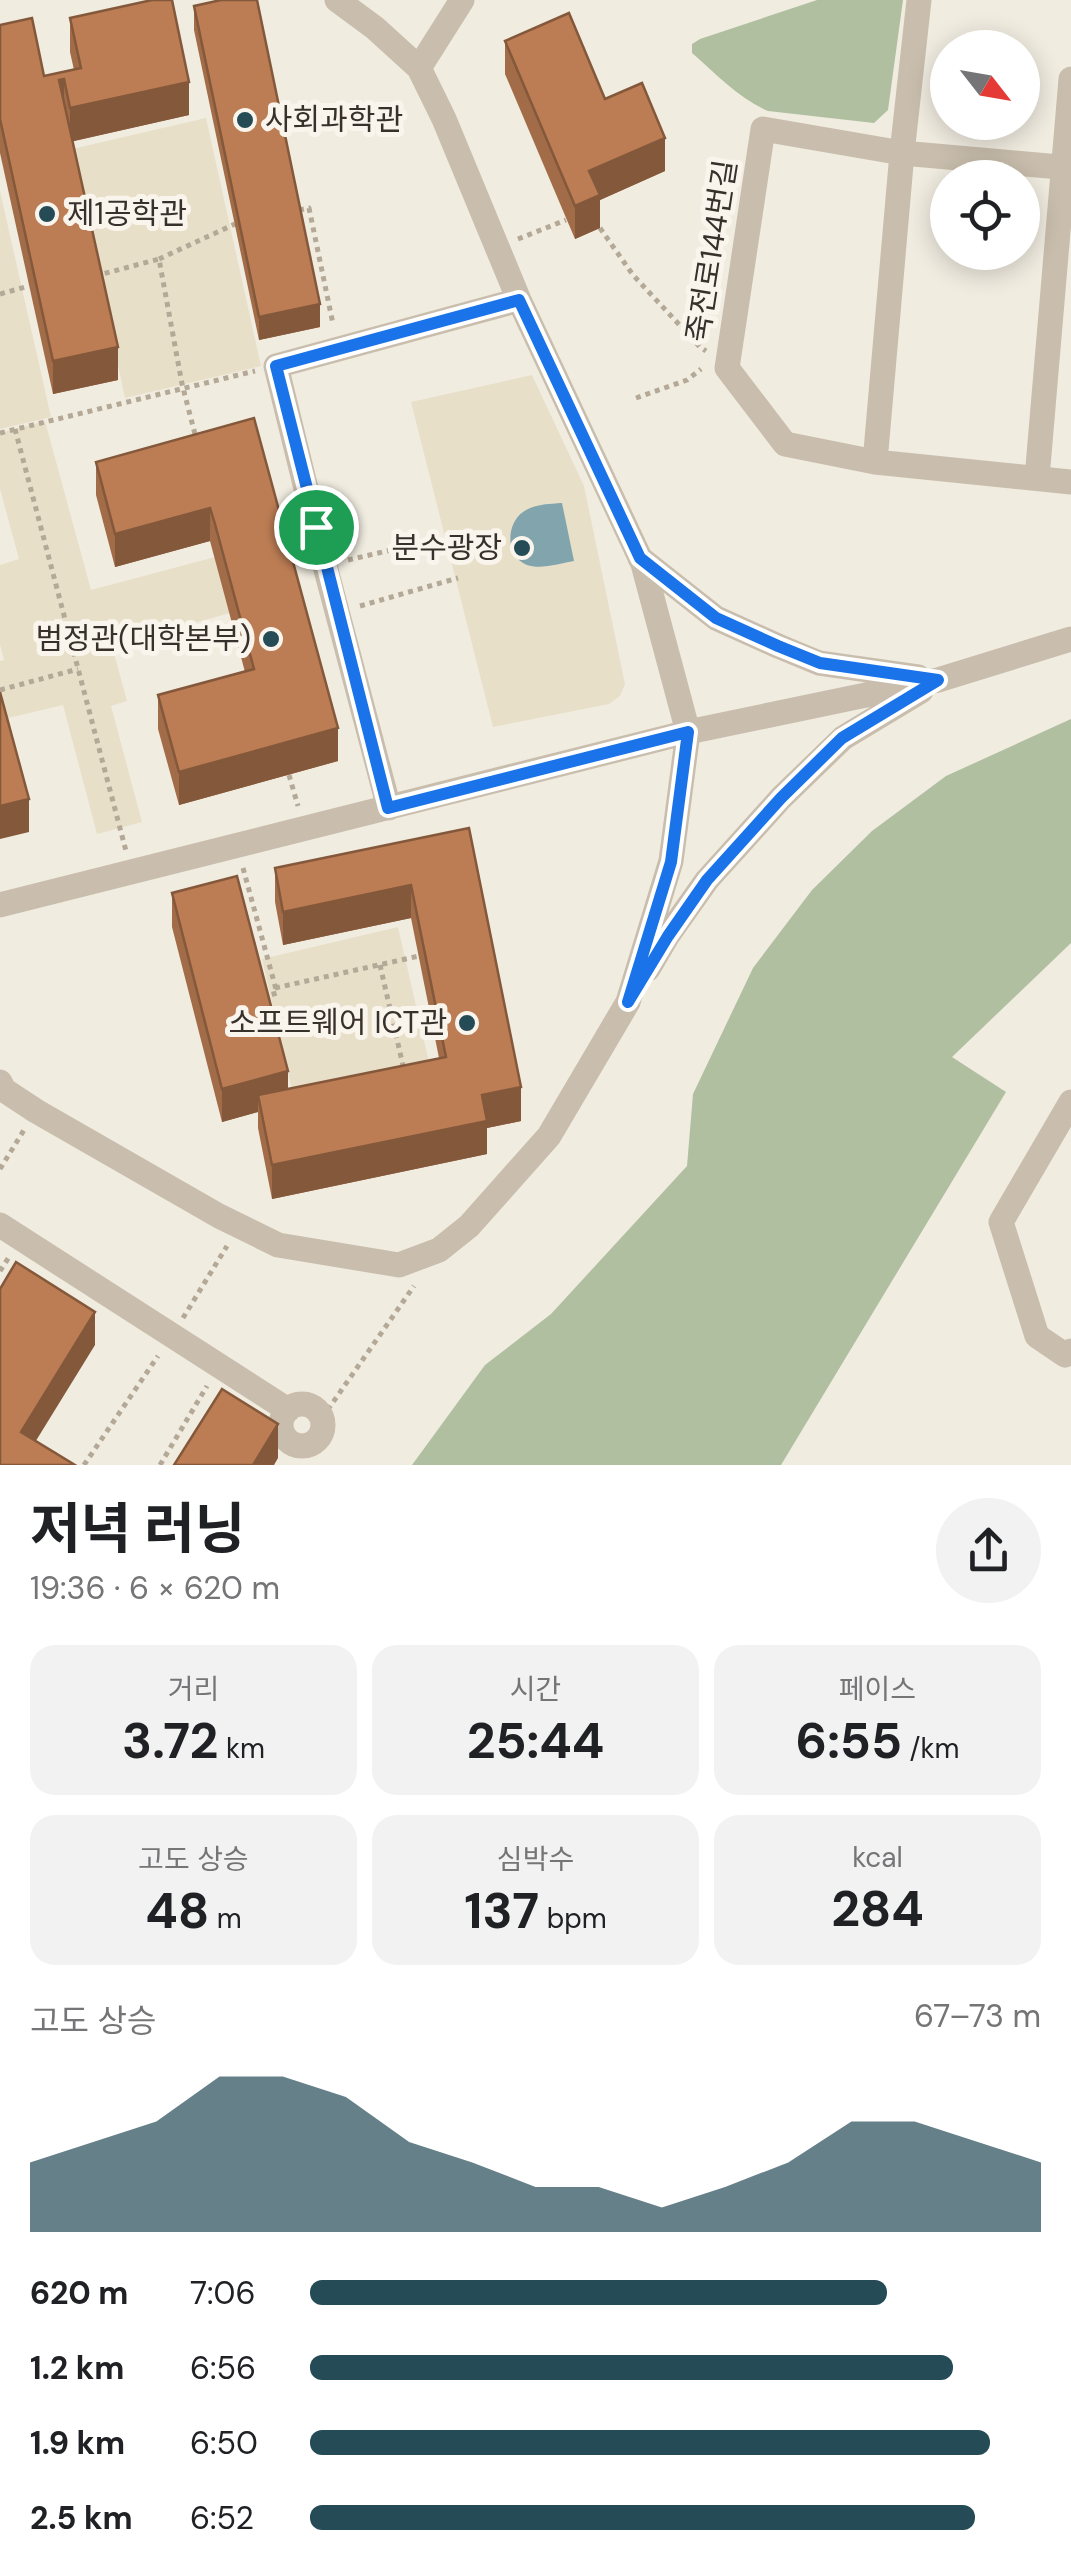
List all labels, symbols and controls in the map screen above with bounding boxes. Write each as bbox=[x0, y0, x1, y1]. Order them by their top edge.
north arrow bbox=[930, 30, 1040, 140]
map controls bbox=[930, 30, 1040, 270]
place label: 사회과학관 bbox=[265, 100, 403, 139]
marker: 사회과학관 bbox=[234, 109, 256, 131]
street label: 죽전로144번길 bbox=[678, 157, 745, 345]
button: locate bbox=[930, 160, 1040, 270]
place label: 제1공학관 bbox=[67, 194, 187, 233]
marker: 제1공학관 bbox=[36, 203, 58, 225]
pin bbox=[274, 485, 359, 570]
icon: arrive bbox=[289, 500, 344, 555]
place label: 분수광장 bbox=[392, 528, 502, 567]
marker: 분수광장 bbox=[511, 537, 533, 559]
place label: 범정관(대학본부) bbox=[35, 619, 251, 658]
marker: 범정관(대학본부) bbox=[260, 628, 282, 650]
place label: 소프트웨어 ICT관 bbox=[229, 1003, 447, 1042]
marker: 소프트웨어 ICT관 bbox=[456, 1012, 478, 1034]
text: 저녁 러닝 bbox=[30, 1493, 245, 1565]
button: share bbox=[936, 1498, 1041, 1603]
text: 19:36 · 6 × 620 m bbox=[30, 1567, 280, 1609]
text: 거리 bbox=[168, 1671, 219, 1708]
text: 시간 bbox=[510, 1671, 561, 1708]
text: 페이스 bbox=[839, 1671, 916, 1708]
text: 3.72 bbox=[122, 1708, 218, 1774]
text: 25:44 bbox=[467, 1708, 604, 1774]
text: 6:55 bbox=[795, 1708, 902, 1774]
text: km bbox=[218, 1730, 265, 1767]
text: /km bbox=[902, 1730, 960, 1767]
text: kcal bbox=[852, 1839, 903, 1876]
text: 고도 상승 bbox=[138, 1841, 249, 1878]
text: 심박수 bbox=[497, 1841, 574, 1878]
text: 284 bbox=[831, 1876, 924, 1942]
text: 48 bbox=[145, 1878, 209, 1944]
text: 137 bbox=[464, 1878, 539, 1944]
text: m bbox=[209, 1900, 242, 1937]
text: bpm bbox=[539, 1900, 607, 1937]
text: 67–73 m bbox=[914, 1995, 1041, 2037]
text: 고도 상승 bbox=[30, 2000, 156, 2042]
text: 620 m bbox=[30, 2272, 128, 2314]
text: 7:06 bbox=[190, 2272, 256, 2314]
text: 1.2 km bbox=[30, 2347, 124, 2389]
text: 6:56 bbox=[190, 2347, 256, 2389]
text: 1.9 km bbox=[30, 2422, 125, 2464]
text: 6:50 bbox=[190, 2422, 258, 2464]
text: 2.5 km bbox=[30, 2497, 133, 2539]
text: 6:52 bbox=[190, 2497, 254, 2539]

